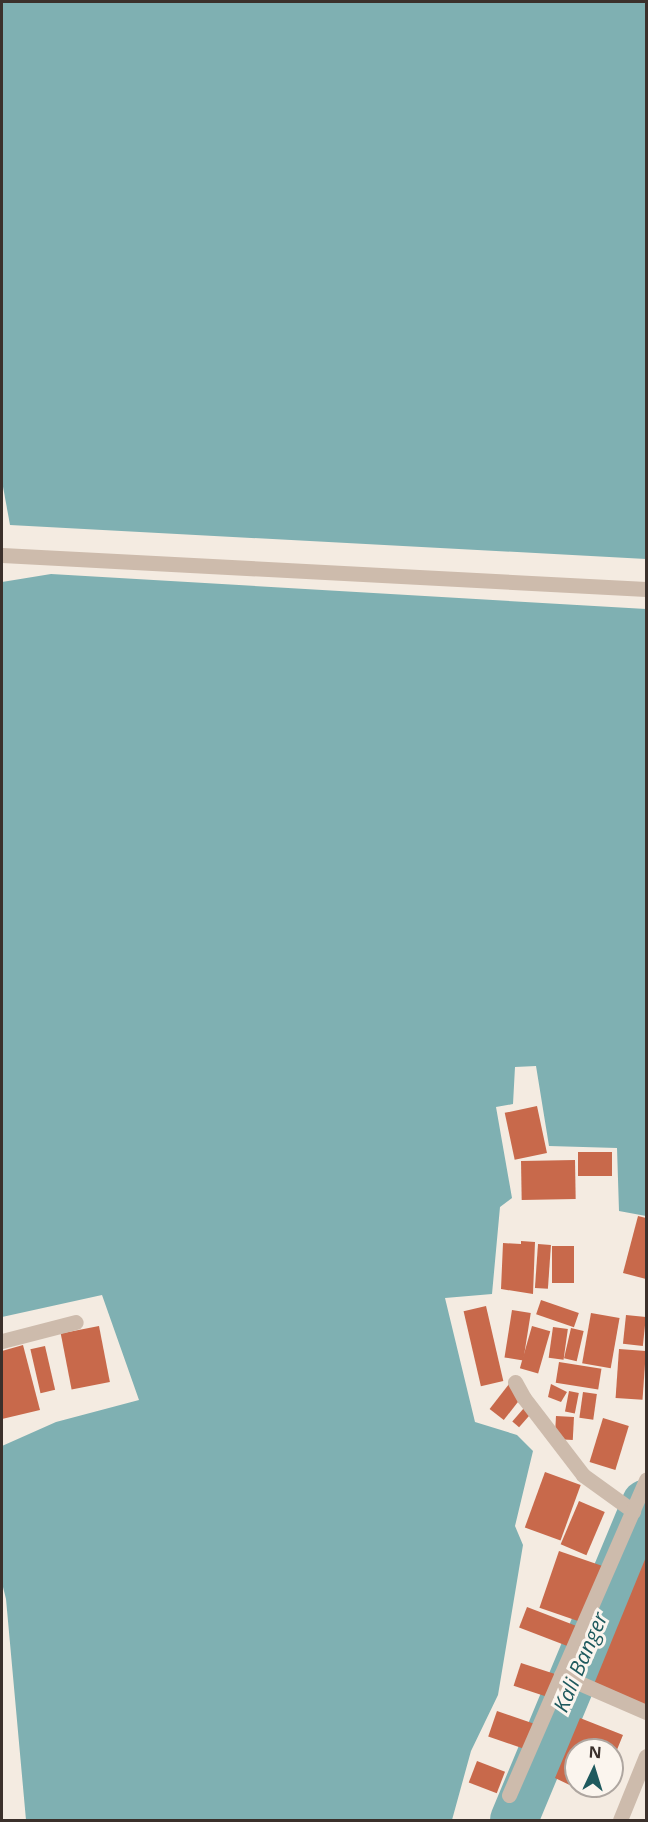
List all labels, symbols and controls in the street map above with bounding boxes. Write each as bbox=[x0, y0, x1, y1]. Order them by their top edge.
water label: Kali Banger bbox=[548, 1608, 612, 1716]
north arrow bbox=[564, 1738, 624, 1798]
text: N bbox=[588, 1741, 602, 1763]

